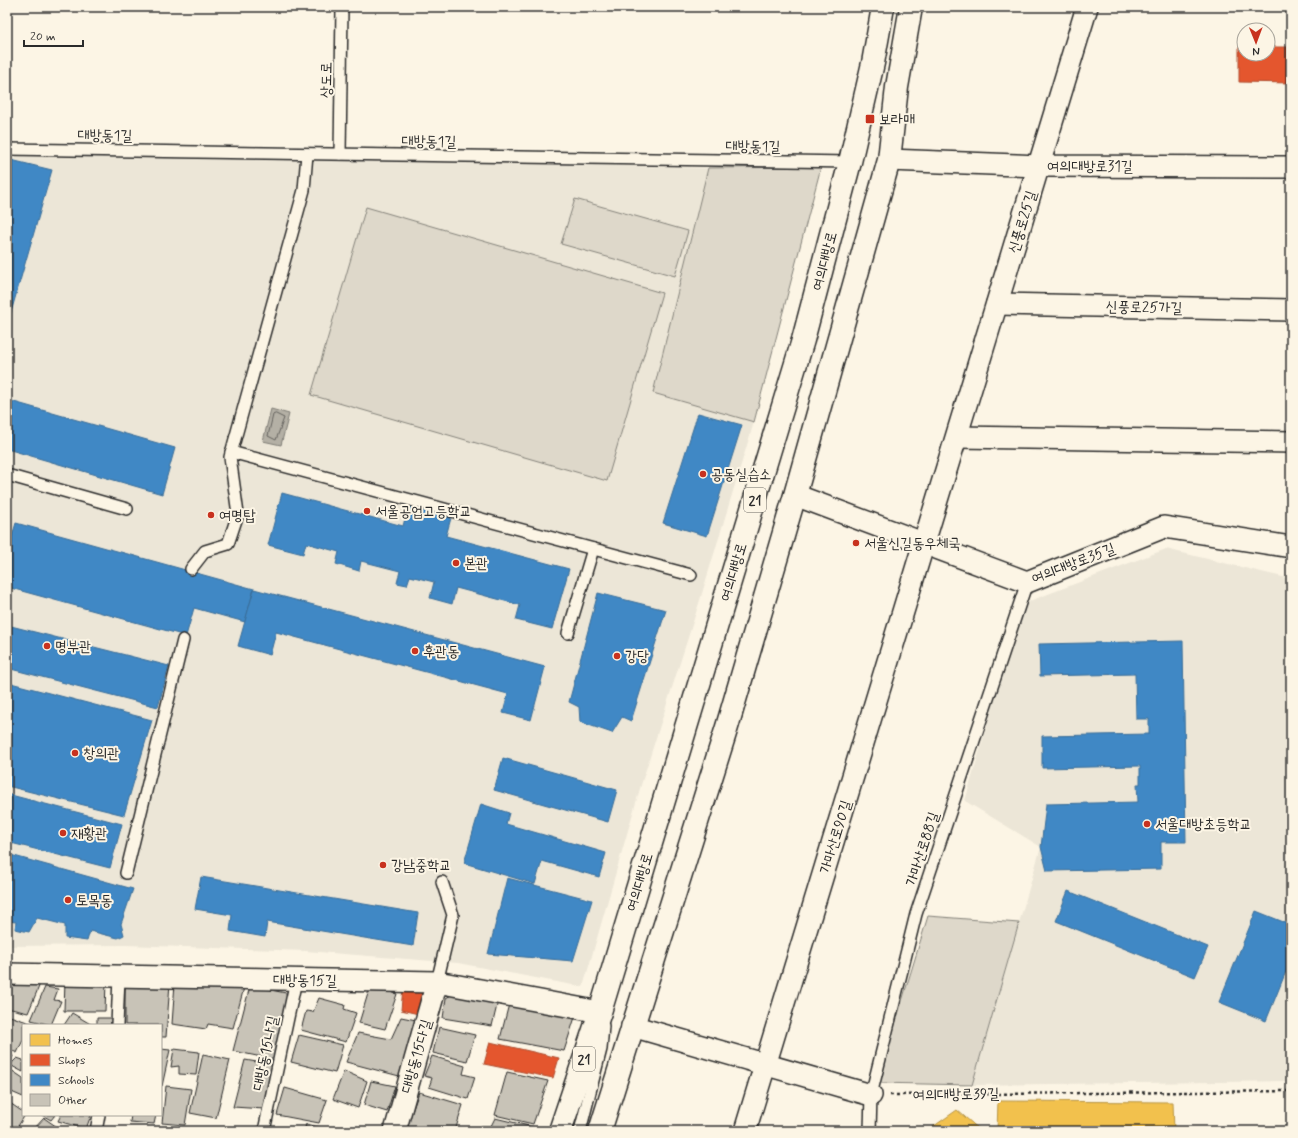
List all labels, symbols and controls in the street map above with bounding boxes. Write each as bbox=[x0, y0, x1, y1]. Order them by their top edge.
scale bar bbox=[24, 22, 83, 48]
north arrow bbox=[1236, 22, 1276, 62]
text: 20 m bbox=[30, 29, 56, 45]
text: N bbox=[1252, 44, 1260, 58]
street label: 상도로 bbox=[317, 62, 337, 98]
place label: 보라매 bbox=[879, 110, 915, 130]
marker: 보라매 bbox=[864, 113, 876, 125]
street label: 대방동1길 bbox=[77, 126, 133, 146]
street label: 대방동1길 bbox=[401, 132, 457, 152]
street label: 대방동1길 bbox=[725, 137, 781, 157]
street label: 여의대방로31길 bbox=[1047, 157, 1133, 177]
street label: 신풍로25길 bbox=[1004, 188, 1042, 256]
street label: 여의대방로 bbox=[807, 230, 842, 293]
street label: 신풍로25가길 bbox=[1105, 297, 1183, 319]
place label: 공동실습소 bbox=[711, 465, 771, 485]
marker: 공동실습소 bbox=[698, 469, 708, 479]
road number: 21 bbox=[744, 488, 766, 512]
place label: 서울공업고등학교 bbox=[375, 502, 472, 522]
place label: 여명탑 bbox=[219, 506, 256, 526]
marker: 서울공업고등학교 bbox=[362, 506, 372, 516]
marker: 여명탑 bbox=[206, 510, 216, 520]
place label: 서울신길동우체국 bbox=[864, 534, 961, 554]
marker: 서울신길동우체국 bbox=[851, 538, 861, 548]
street label: 여의대방로35길 bbox=[1029, 539, 1118, 589]
street label: 여의대방로 bbox=[716, 541, 752, 604]
place label: 본관 bbox=[464, 554, 488, 574]
marker: 본관 bbox=[451, 558, 461, 568]
place label: 명부관 bbox=[55, 637, 91, 657]
marker: 명부관 bbox=[42, 641, 52, 651]
place label: 후관동 bbox=[423, 642, 459, 662]
marker: 후관동 bbox=[410, 646, 420, 656]
place label: 강당 bbox=[625, 647, 649, 667]
marker: 강당 bbox=[612, 651, 622, 661]
place label: 창의관 bbox=[83, 744, 119, 764]
marker: 창의관 bbox=[70, 748, 80, 758]
street label: 가마산로90길 bbox=[815, 798, 857, 877]
street label: 가마산로88길 bbox=[901, 809, 944, 889]
place label: 서울대방초등학교 bbox=[1155, 815, 1252, 835]
marker: 서울대방초등학교 bbox=[1142, 819, 1152, 829]
place label: 재황관 bbox=[71, 824, 107, 844]
marker: 재황관 bbox=[58, 828, 68, 838]
street label: 여의대방로 bbox=[622, 851, 658, 914]
place label: 강남중학교 bbox=[391, 856, 451, 876]
marker: 강남중학교 bbox=[378, 860, 388, 870]
place label: 토목동 bbox=[76, 891, 112, 911]
marker: 토목동 bbox=[63, 895, 73, 905]
street label: 대방동15길 bbox=[273, 970, 337, 992]
street label: 대방동15나길 bbox=[248, 1014, 284, 1092]
street label: 대방동15다길 bbox=[397, 1017, 437, 1096]
legend bbox=[22, 1024, 162, 1116]
text: Homes bbox=[58, 1033, 93, 1049]
road number: 21 bbox=[573, 1047, 595, 1071]
text: Shops bbox=[58, 1053, 85, 1069]
text: Schools bbox=[58, 1073, 94, 1089]
street label: 여의대방로39길 bbox=[913, 1084, 999, 1106]
text: Other bbox=[58, 1093, 87, 1109]

